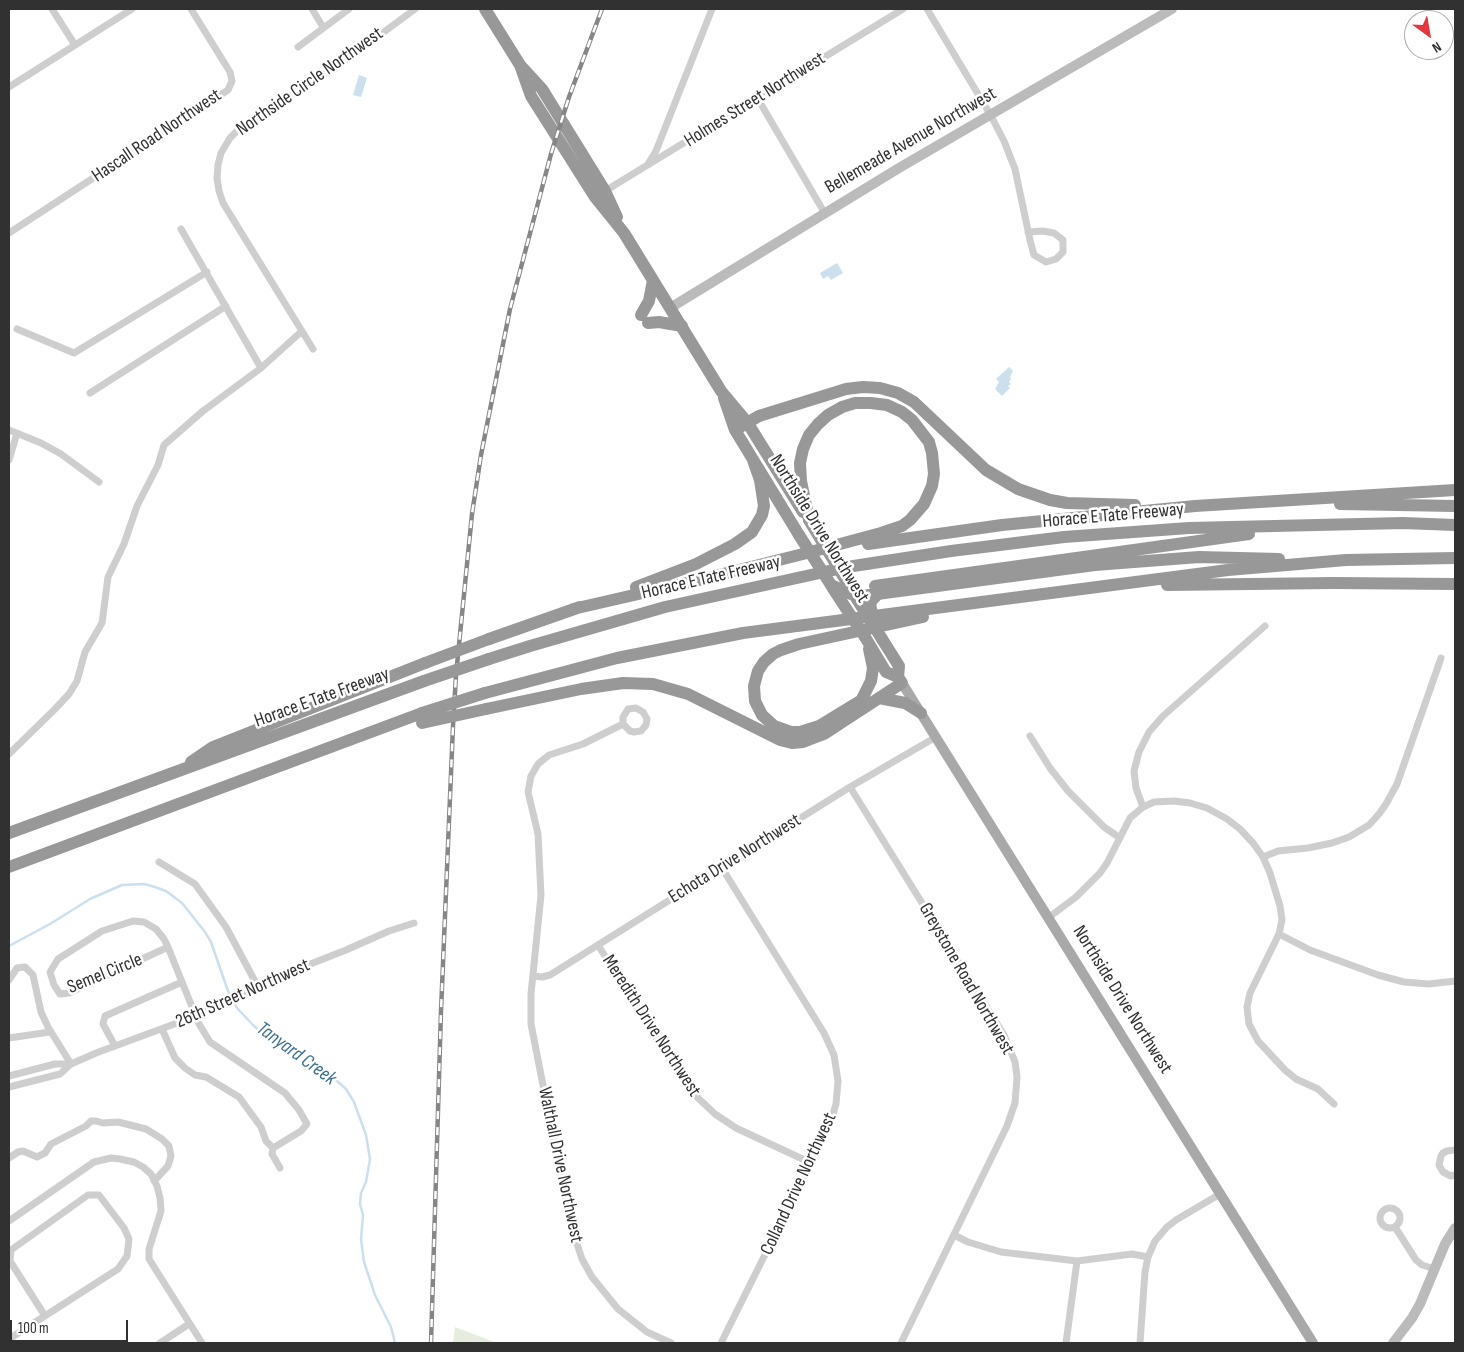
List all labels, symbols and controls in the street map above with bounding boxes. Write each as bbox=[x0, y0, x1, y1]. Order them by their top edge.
north arrow bbox=[1404, 10, 1454, 60]
street label: Northside Circle Northwest bbox=[232, 23, 388, 141]
text: N bbox=[1429, 38, 1444, 56]
street label: Holmes Street Northwest bbox=[680, 47, 830, 153]
street label: Bellemeade Avenue Northwest bbox=[821, 83, 1001, 199]
street label: Hascall Road Northwest bbox=[88, 84, 226, 188]
street label: Northside Drive Northwest bbox=[764, 451, 874, 607]
street label: Horace E Tate Freeway bbox=[1041, 498, 1185, 534]
street label: Horace E Tate Freeway bbox=[639, 551, 783, 605]
street label: Horace E Tate Freeway bbox=[252, 663, 392, 733]
street label: Echota Drive Northwest bbox=[665, 809, 805, 909]
street label: Greystone Road Northwest bbox=[913, 899, 1019, 1059]
street label: Northside Drive Northwest bbox=[1067, 922, 1177, 1078]
street label: Semel Circle bbox=[64, 949, 146, 999]
street label: Meredith Drive Northwest bbox=[597, 951, 705, 1101]
street label: 26th Street Northwest bbox=[172, 954, 314, 1034]
water label: Tanyard Creek bbox=[251, 1017, 341, 1091]
street label: Walthall Drive Northwest bbox=[532, 1085, 588, 1245]
street label: Colland Drive Northwest bbox=[756, 1109, 842, 1259]
scale bar bbox=[12, 1310, 130, 1342]
text: 100 m bbox=[18, 1319, 49, 1338]

